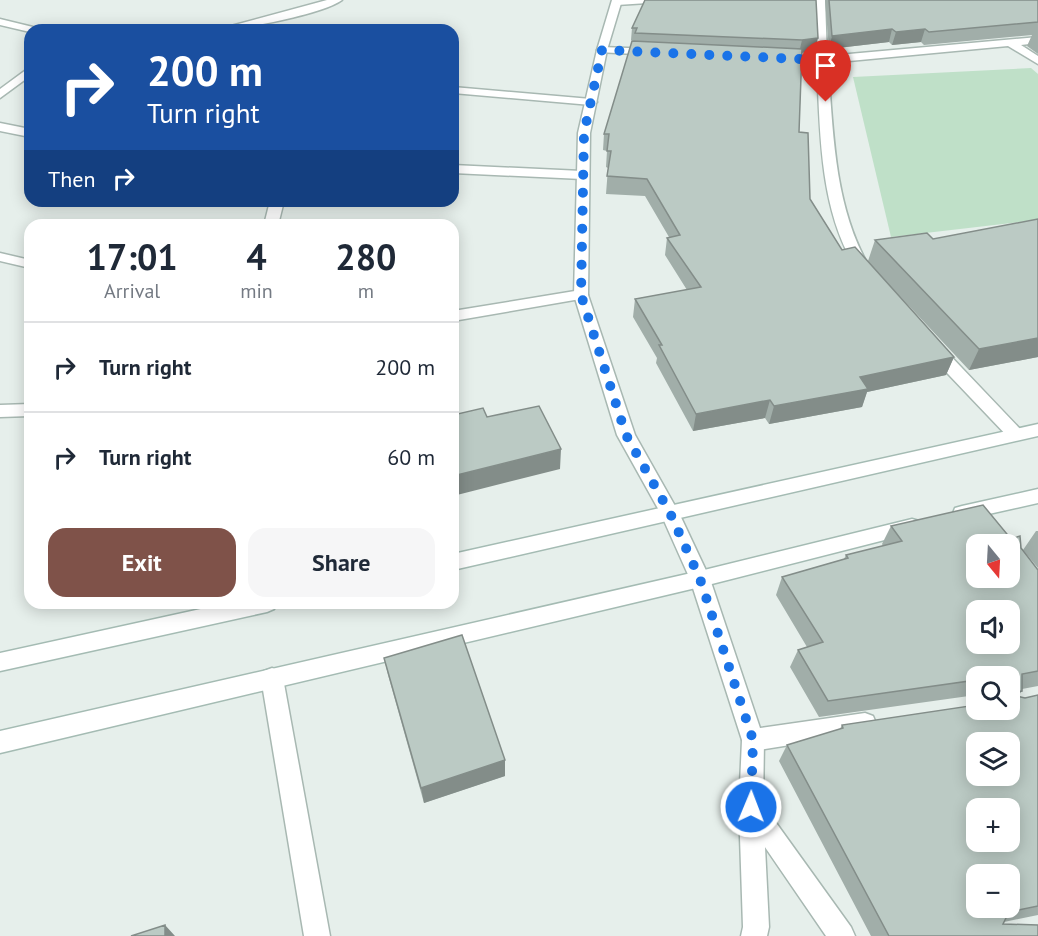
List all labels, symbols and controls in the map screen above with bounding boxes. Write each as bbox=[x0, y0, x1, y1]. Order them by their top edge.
pin bbox=[800, 40, 851, 102]
text: 200 m bbox=[147, 43, 263, 98]
icon: right bbox=[48, 48, 126, 126]
icon: arrive bbox=[809, 49, 842, 82]
text: Turn right bbox=[147, 96, 260, 130]
icon: right bbox=[107, 162, 140, 195]
text: Then bbox=[48, 165, 95, 193]
text: 17:01 bbox=[86, 233, 178, 280]
text: 4 bbox=[246, 233, 267, 280]
text: 280 bbox=[335, 233, 397, 280]
text: Arrival bbox=[104, 278, 160, 304]
text: min bbox=[240, 278, 273, 304]
text: m bbox=[358, 278, 374, 304]
icon: right bbox=[48, 351, 81, 384]
text: Turn right bbox=[99, 353, 191, 381]
text: 200 m bbox=[375, 353, 435, 381]
icon: right bbox=[48, 441, 81, 474]
text: Turn right bbox=[99, 443, 191, 471]
text: 60 m bbox=[387, 443, 435, 471]
button: Exit bbox=[48, 528, 236, 597]
button: Share bbox=[248, 528, 435, 597]
north arrow bbox=[966, 534, 1020, 588]
map controls bbox=[966, 534, 1020, 918]
button: sound bbox=[966, 600, 1020, 654]
button: search bbox=[966, 666, 1020, 720]
button: layers bbox=[966, 732, 1020, 786]
position arrow bbox=[719, 775, 783, 839]
button: + bbox=[966, 798, 1020, 852]
button: − bbox=[966, 864, 1020, 918]

